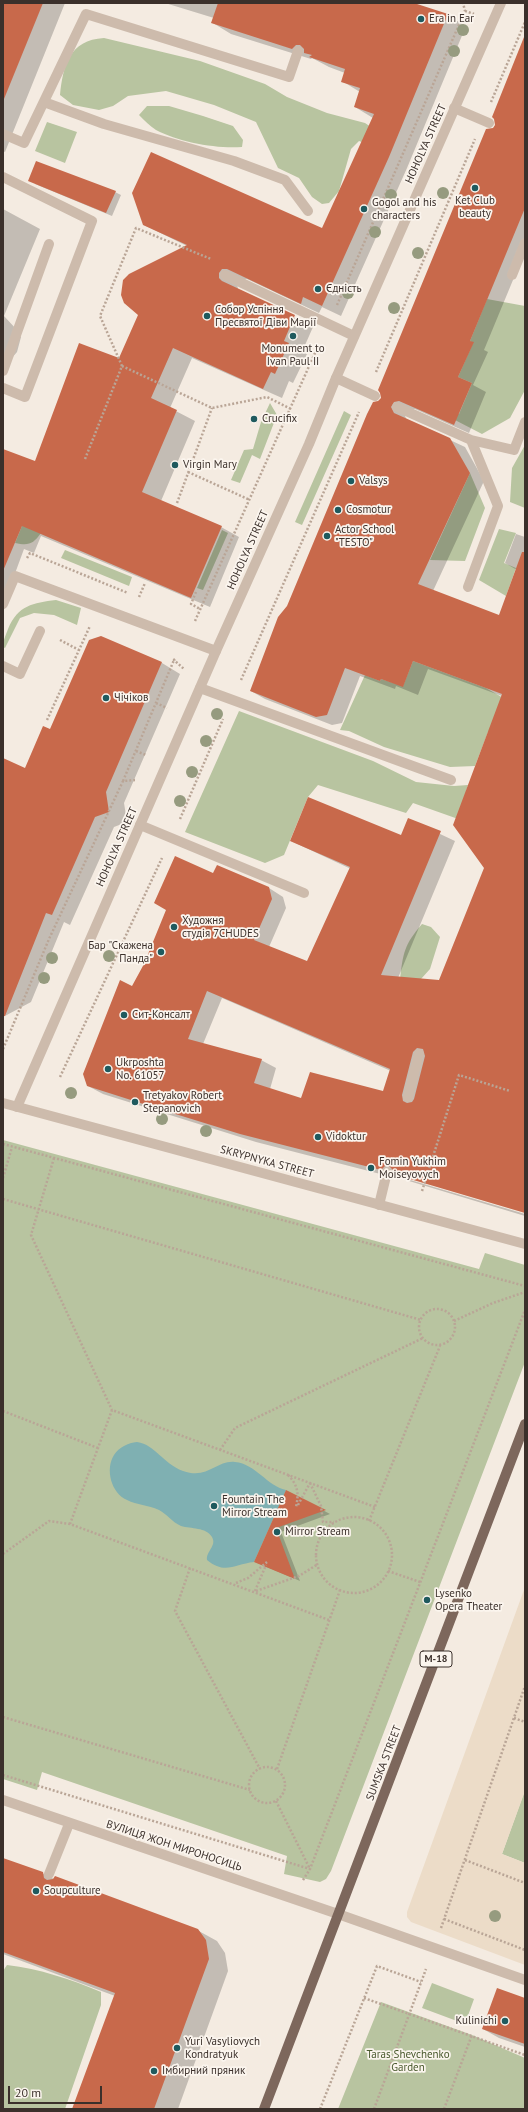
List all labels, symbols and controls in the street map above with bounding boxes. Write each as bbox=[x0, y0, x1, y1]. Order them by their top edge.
place label: Era in Ear bbox=[429, 12, 474, 26]
marker: Era in Ear bbox=[416, 14, 426, 24]
street label: HOHOLYA STREET bbox=[403, 102, 449, 186]
marker: Ket Club beauty bbox=[470, 183, 480, 193]
place label: Ket Club beauty bbox=[455, 194, 495, 220]
place label: Gogol and his characters bbox=[372, 196, 437, 222]
marker: Gogol and his characters bbox=[359, 204, 369, 214]
place label: Єдність bbox=[326, 282, 362, 296]
marker: Єдність bbox=[313, 284, 323, 294]
place label: Собор Успіння Пресвятої Діви Марії bbox=[215, 303, 316, 329]
marker: Собор Успіння Пресвятої Діви Марії bbox=[202, 311, 212, 321]
marker: Monument to Ivan Paul II bbox=[288, 331, 298, 341]
place label: Monument to Ivan Paul II bbox=[261, 342, 325, 368]
place label: Crucifix bbox=[262, 412, 297, 426]
marker: Crucifix bbox=[249, 414, 259, 424]
place label: Virgin Mary bbox=[183, 458, 237, 472]
marker: Virgin Mary bbox=[170, 460, 180, 470]
place label: Valsys bbox=[359, 474, 388, 488]
marker: Valsys bbox=[346, 476, 356, 486]
place label: Cosmotur bbox=[346, 503, 391, 517]
marker: Cosmotur bbox=[333, 505, 343, 515]
street label: HOHOLYA STREET bbox=[225, 508, 271, 592]
place label: Actor School "TЕSTO" bbox=[335, 523, 394, 549]
marker: Actor School "TЕSTO" bbox=[322, 531, 332, 541]
place label: Чічіков bbox=[114, 691, 148, 705]
marker: Чічіков bbox=[101, 693, 111, 703]
street label: HOHOLYA STREET bbox=[94, 805, 140, 889]
place label: Художня студія 7CHUDES bbox=[182, 914, 259, 940]
marker: Художня студія 7CHUDES bbox=[169, 922, 179, 932]
place label: Бар "Скажена Панда" bbox=[88, 939, 153, 965]
marker: Бар "Скажена Панда" bbox=[156, 947, 166, 957]
place label: Сит-Консалт bbox=[132, 1008, 190, 1022]
marker: Сит-Консалт bbox=[119, 1010, 129, 1020]
place label: Ukrposhta No. 61057 bbox=[116, 1056, 164, 1082]
marker: Ukrposhta No. 61057 bbox=[103, 1064, 113, 1074]
place label: Tretyakov Robert Stepanovich bbox=[143, 1089, 222, 1115]
marker: Tretyakov Robert Stepanovich bbox=[130, 1097, 140, 1107]
place label: Vidoktur bbox=[326, 1130, 366, 1144]
marker: Vidoktur bbox=[313, 1132, 323, 1142]
street label: SKRYPNYKA STREET bbox=[219, 1143, 315, 1181]
place label: Fomin Yukhim Moiseyovych bbox=[379, 1155, 446, 1181]
marker: Fomin Yukhim Moiseyovych bbox=[366, 1163, 376, 1173]
place label: Fountain The Mirror Stream bbox=[222, 1493, 287, 1519]
marker: Fountain The Mirror Stream bbox=[209, 1501, 219, 1511]
place label: Mirror Stream bbox=[285, 1525, 350, 1539]
marker: Mirror Stream bbox=[272, 1527, 282, 1537]
place label: Lysenko Opera Theater bbox=[435, 1587, 502, 1613]
marker: Lysenko Opera Theater bbox=[422, 1595, 432, 1605]
road number: М-18 bbox=[420, 1651, 452, 1667]
street label: SUMSKA STREET bbox=[364, 1723, 404, 1803]
street label: ВУЛИЦЯ ЖОН МИРОНОСИЦЬ bbox=[105, 1818, 243, 1874]
place label: Soupculture bbox=[44, 1884, 101, 1898]
marker: Soupculture bbox=[31, 1886, 41, 1896]
place label: Kulinichi bbox=[456, 2014, 497, 2028]
marker: Kulinichi bbox=[500, 2016, 510, 2026]
place label: Yuri Vasyliovych Kondratyuk bbox=[185, 2035, 260, 2061]
marker: Yuri Vasyliovych Kondratyuk bbox=[172, 2043, 182, 2053]
park label: Taras Shevchenko Garden bbox=[366, 2048, 450, 2074]
place label: Імбирний пряник bbox=[162, 2064, 245, 2078]
marker: Імбирний пряник bbox=[149, 2066, 159, 2076]
scale bar bbox=[10, 2078, 104, 2104]
text: 20 m bbox=[15, 2085, 41, 2100]

